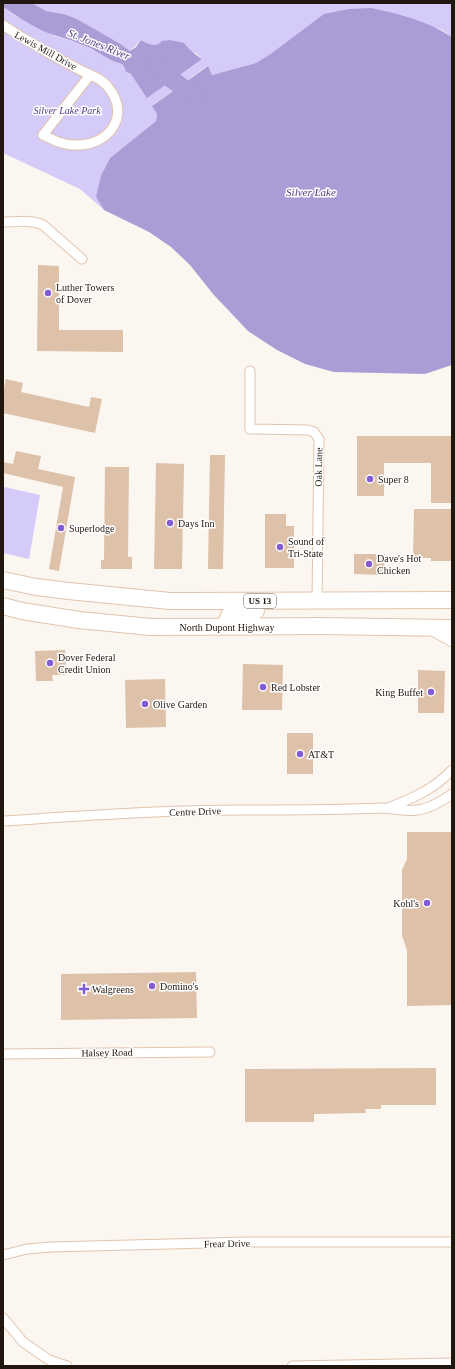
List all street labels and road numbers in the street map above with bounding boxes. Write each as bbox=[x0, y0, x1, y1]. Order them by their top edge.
street label: Lewis Mill Drive bbox=[13, 29, 79, 72]
street label: Oak Lane bbox=[313, 447, 324, 487]
road number: US 13 bbox=[244, 594, 276, 608]
street label: North Dupont Highway bbox=[180, 622, 275, 633]
street label: Centre Drive bbox=[169, 805, 222, 818]
street label: Halsey Road bbox=[81, 1047, 133, 1058]
street label: Frear Drive bbox=[204, 1238, 251, 1249]

